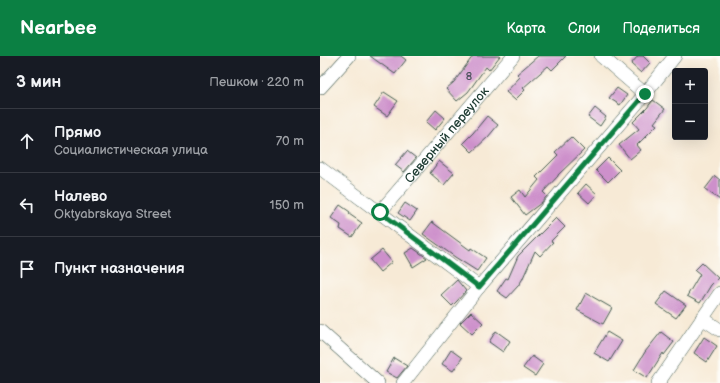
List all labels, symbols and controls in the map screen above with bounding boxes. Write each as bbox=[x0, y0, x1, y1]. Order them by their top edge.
text: Nearbee bbox=[20, 17, 97, 40]
text: Карта bbox=[506, 20, 546, 37]
text: Слои bbox=[568, 20, 600, 37]
text: Поделиться bbox=[622, 20, 700, 37]
map controls bbox=[672, 68, 708, 140]
button: + bbox=[672, 68, 708, 104]
house number: 8 bbox=[466, 70, 472, 83]
text: 3 мин bbox=[16, 72, 61, 92]
text: Пешком · 220 m bbox=[209, 74, 304, 90]
street label: Северный переулок bbox=[401, 84, 493, 186]
route end bbox=[636, 85, 654, 103]
button: − bbox=[672, 104, 708, 140]
text: Прямо bbox=[54, 123, 101, 142]
icon: ahead bbox=[16, 130, 38, 152]
text: 70 m bbox=[276, 133, 304, 149]
text: Социалистическая улица bbox=[54, 142, 208, 158]
text: Налево bbox=[54, 187, 107, 206]
icon: left bbox=[16, 194, 38, 216]
text: 150 m bbox=[270, 197, 304, 213]
route start bbox=[371, 203, 389, 221]
text: Oktyabrskaya Street bbox=[54, 206, 171, 222]
icon: arrive bbox=[16, 258, 38, 280]
text: Пункт назначения bbox=[54, 259, 185, 278]

